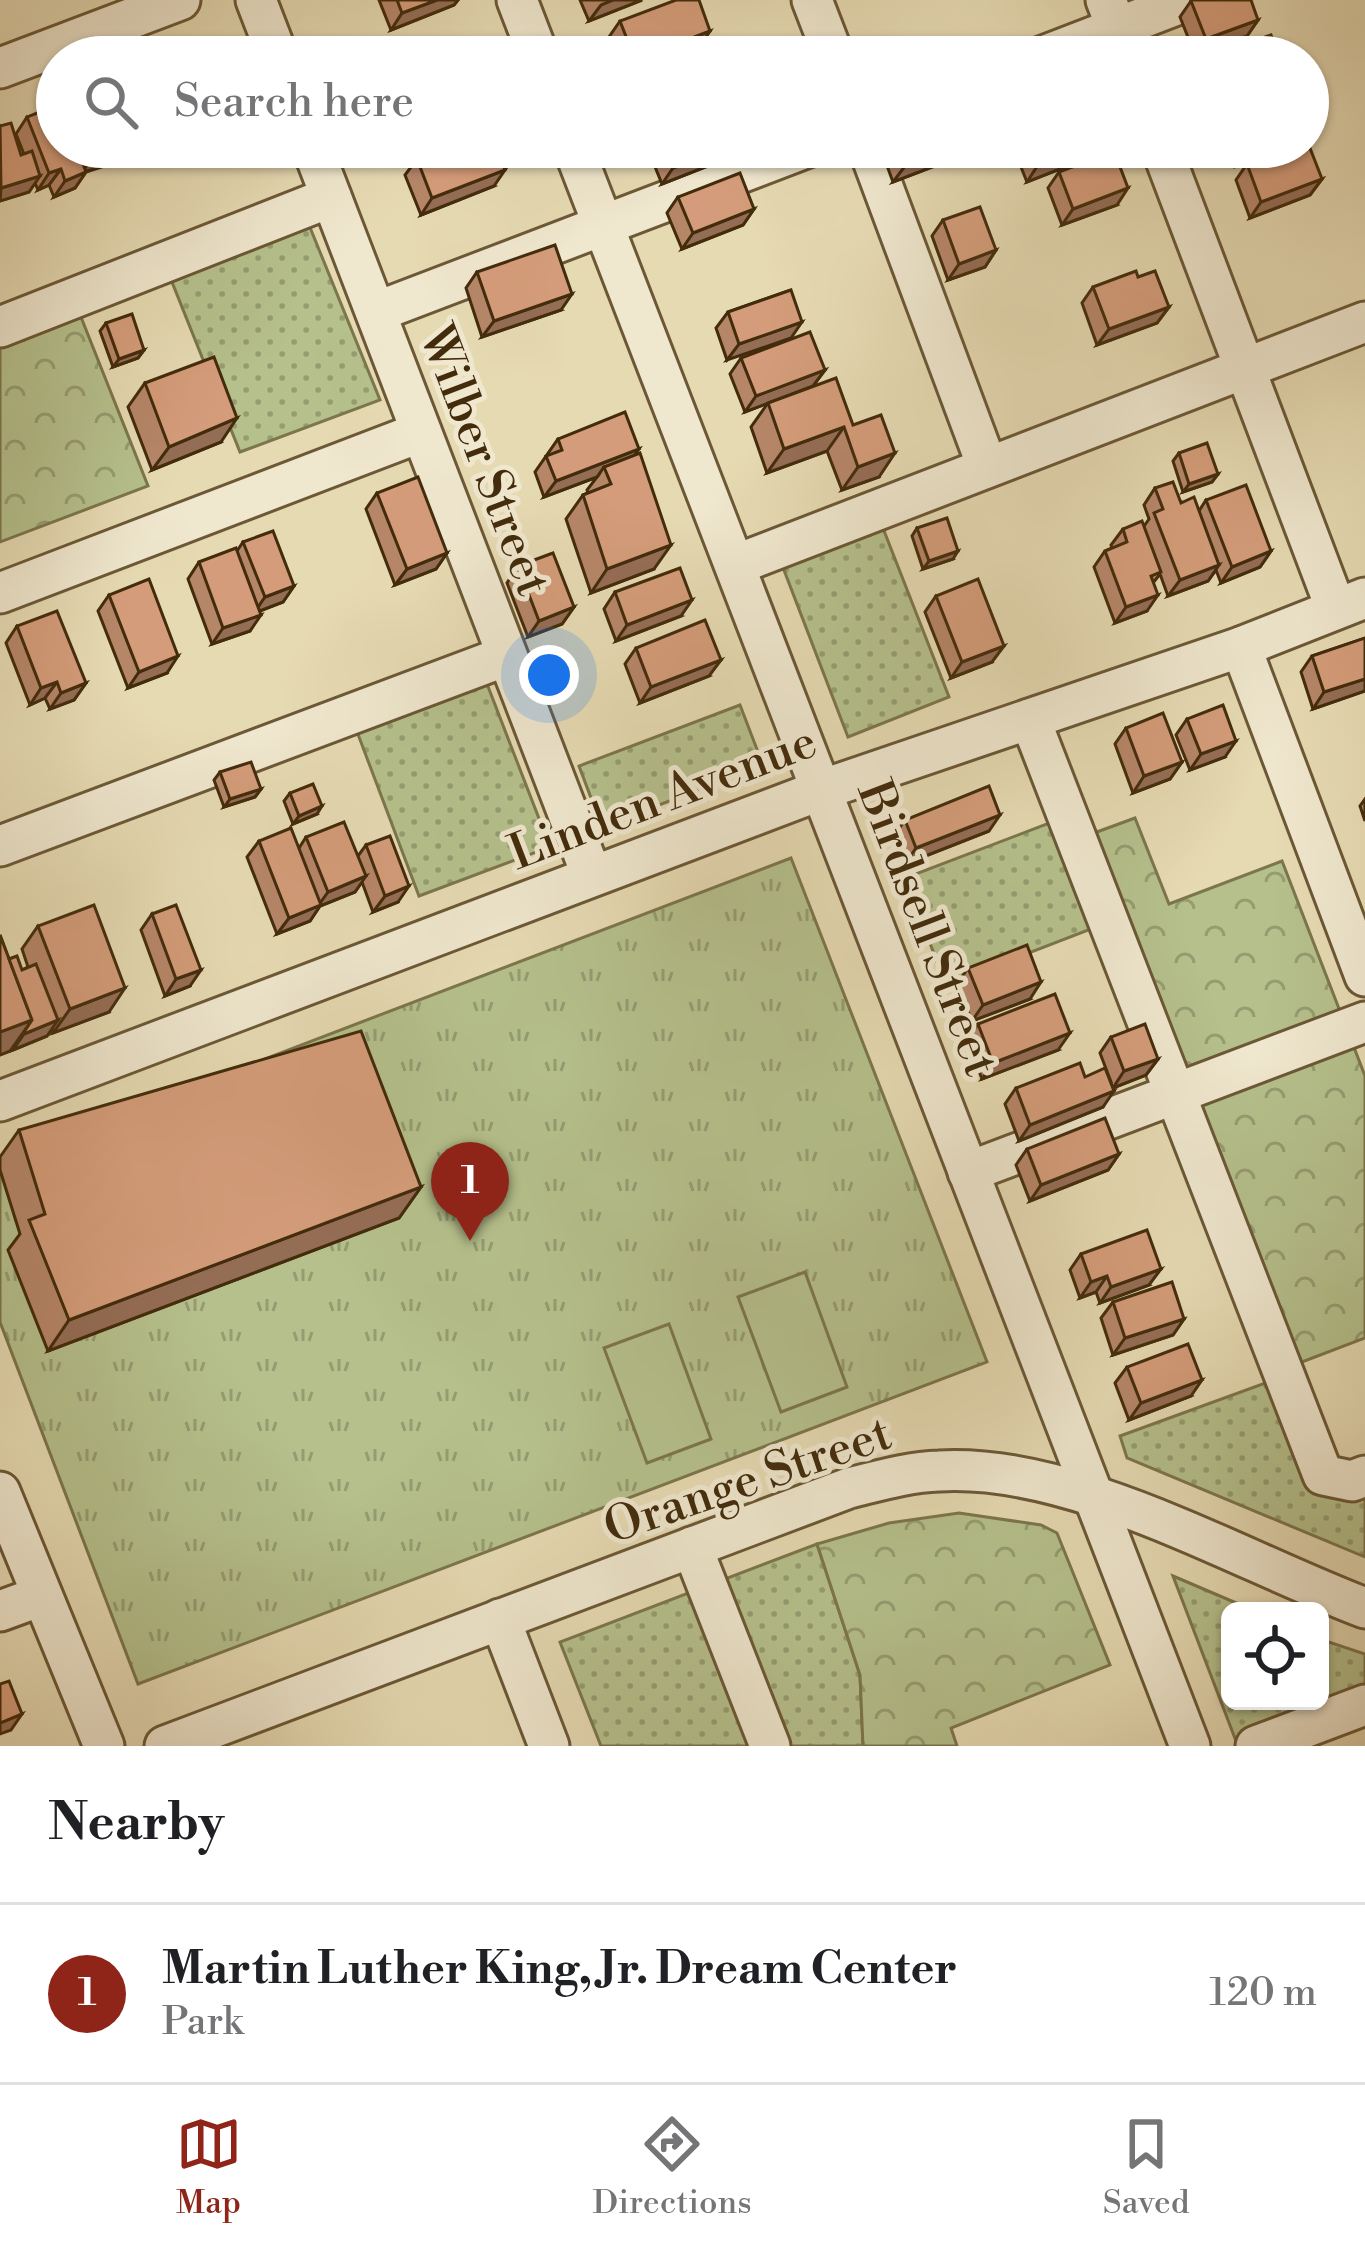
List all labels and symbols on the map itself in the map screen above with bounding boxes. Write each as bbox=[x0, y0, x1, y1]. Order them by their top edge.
street label: Wilber Street bbox=[404, 316, 562, 605]
your location bbox=[519, 645, 579, 705]
street label: Linden Avenue bbox=[501, 713, 825, 885]
street label: Birdsell Street bbox=[842, 772, 1010, 1085]
pin: 1 bbox=[431, 1142, 509, 1241]
street label: Orange Street bbox=[596, 1405, 899, 1559]

